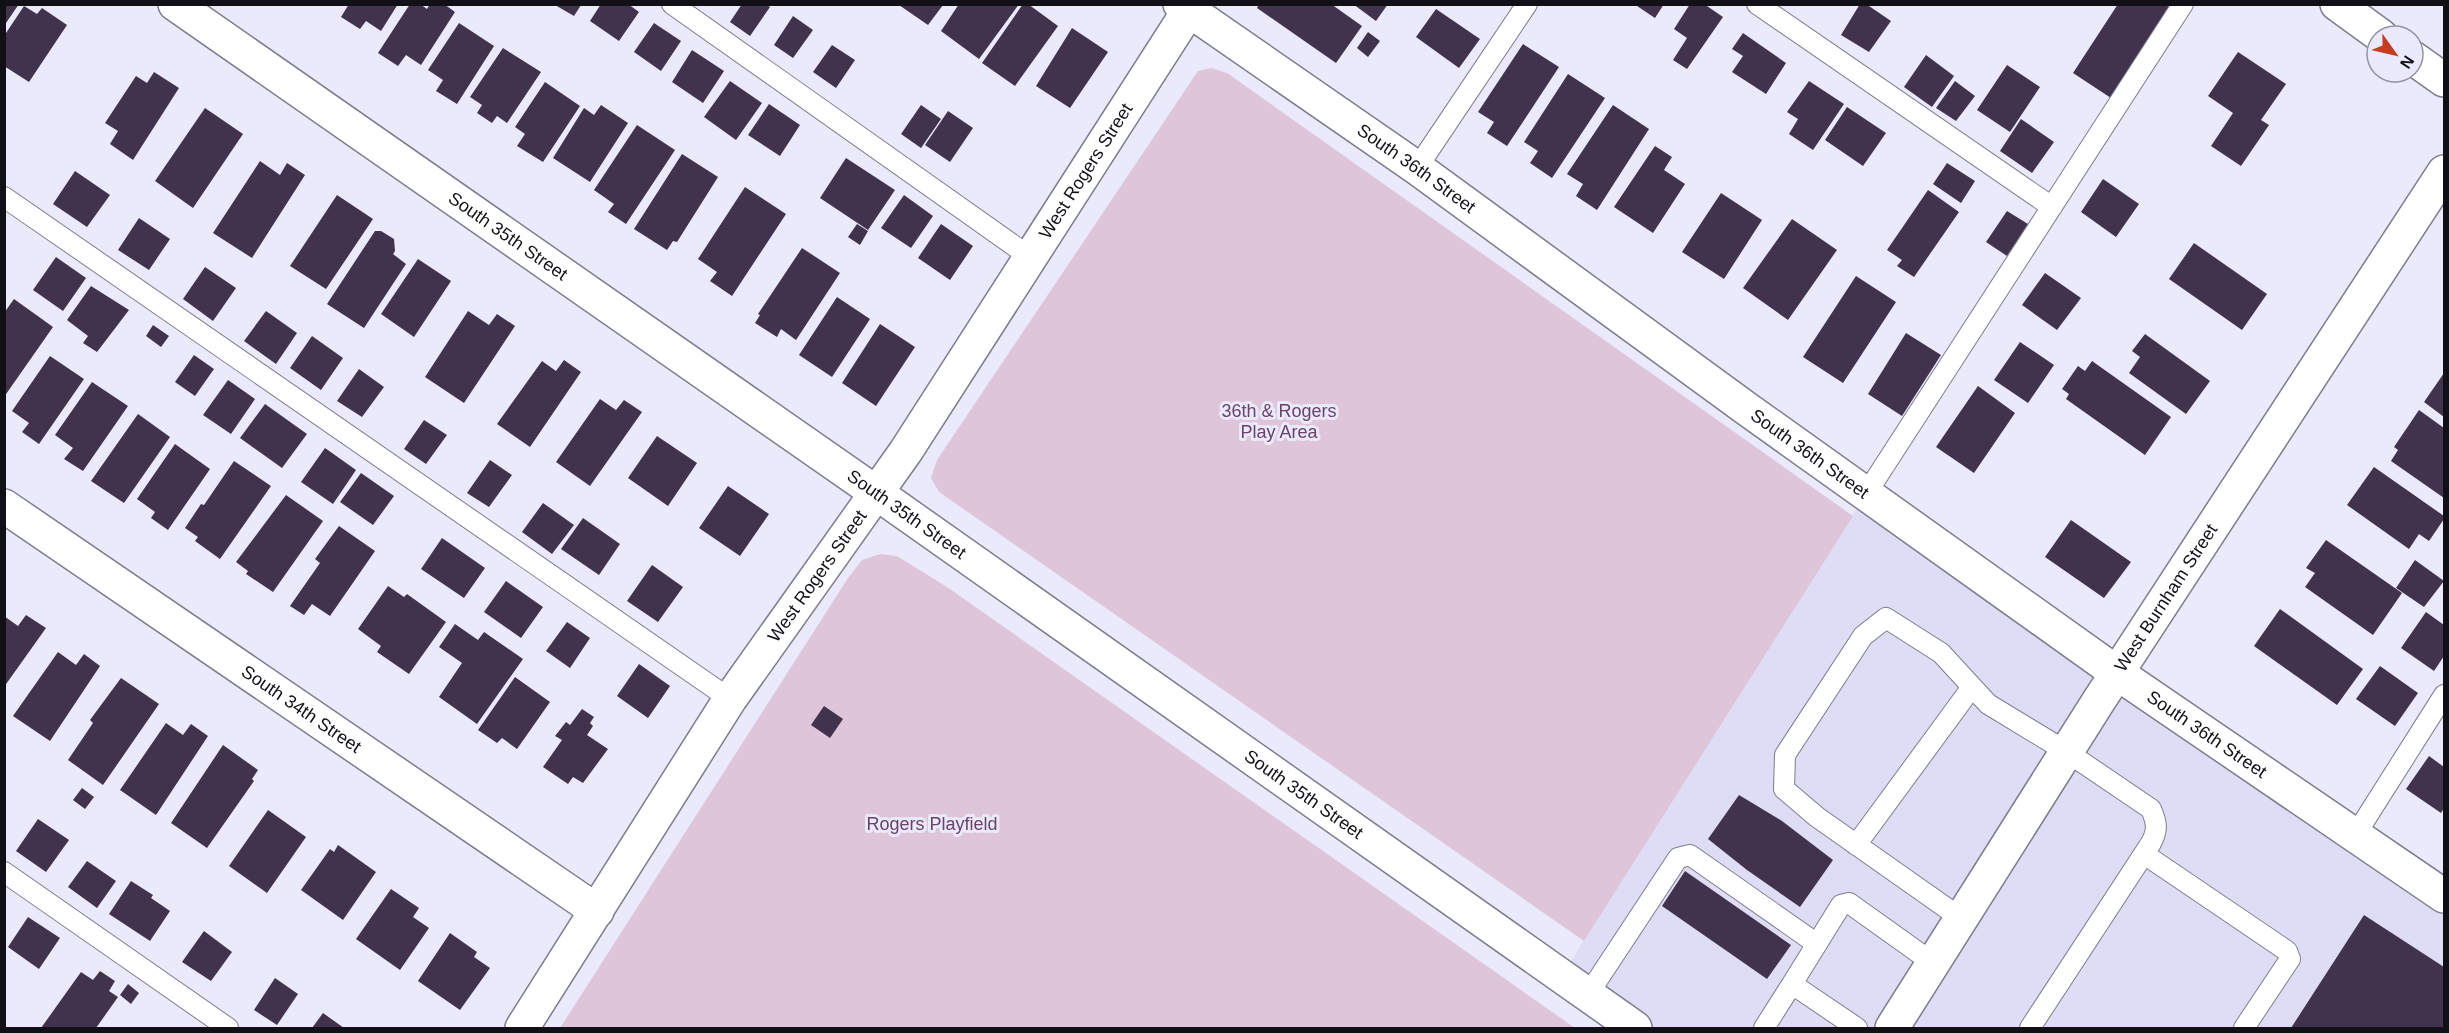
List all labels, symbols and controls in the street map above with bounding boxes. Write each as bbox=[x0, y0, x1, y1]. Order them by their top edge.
north arrow bbox=[2365, 24, 2425, 84]
text: N bbox=[2397, 53, 2417, 72]
street label: West Rogers Street bbox=[1035, 100, 1137, 242]
street label: South 36th Street bbox=[1353, 120, 1479, 217]
street label: South 35th Street bbox=[445, 188, 571, 284]
park label: 36th & Rogers Play Area bbox=[1221, 401, 1337, 442]
street label: South 36th Street bbox=[1747, 405, 1873, 503]
street label: South 35th Street bbox=[844, 466, 970, 563]
street label: West Rogers Street bbox=[764, 506, 871, 646]
street label: West Burnham Street bbox=[2111, 520, 2221, 675]
street label: South 34th Street bbox=[238, 661, 365, 757]
street label: South 36th Street bbox=[2143, 686, 2270, 782]
street label: South 35th Street bbox=[1241, 746, 1367, 843]
park label: Rogers Playfield bbox=[866, 814, 998, 834]

